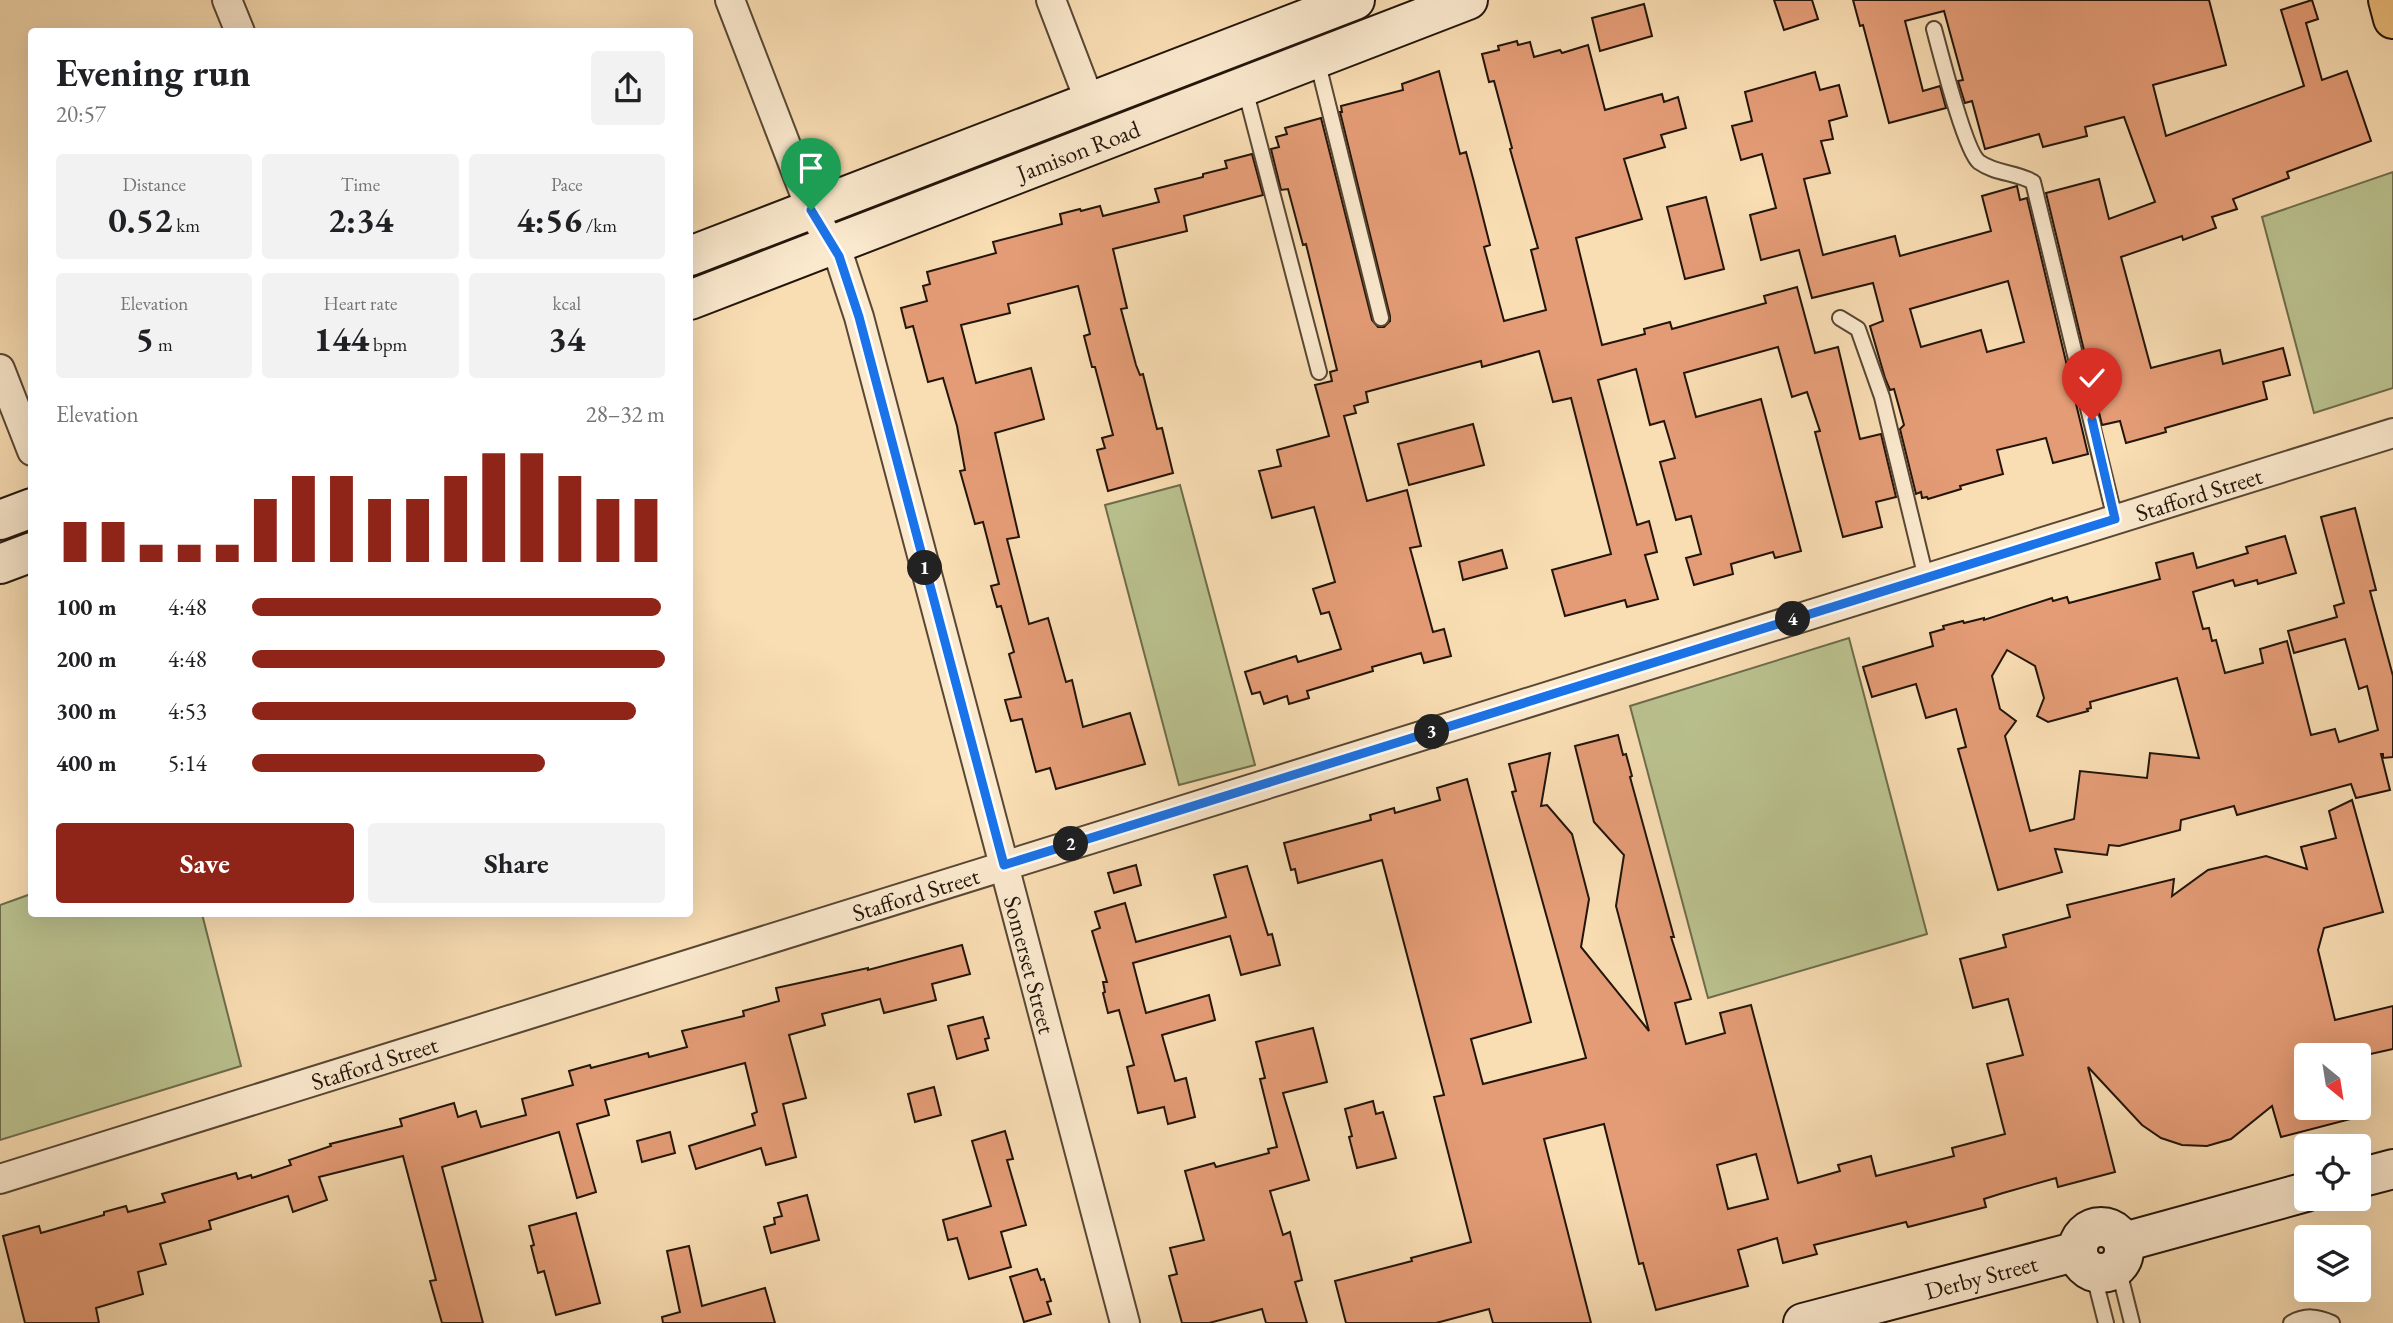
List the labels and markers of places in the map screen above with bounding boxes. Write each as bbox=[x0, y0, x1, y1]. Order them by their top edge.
pin bbox=[781, 138, 841, 210]
pin bbox=[2062, 348, 2122, 420]
pin: 1 bbox=[908, 550, 942, 586]
pin: 4 bbox=[1776, 602, 1811, 636]
pin: 3 bbox=[1414, 714, 1450, 750]
pin: 2 bbox=[1054, 826, 1088, 862]

